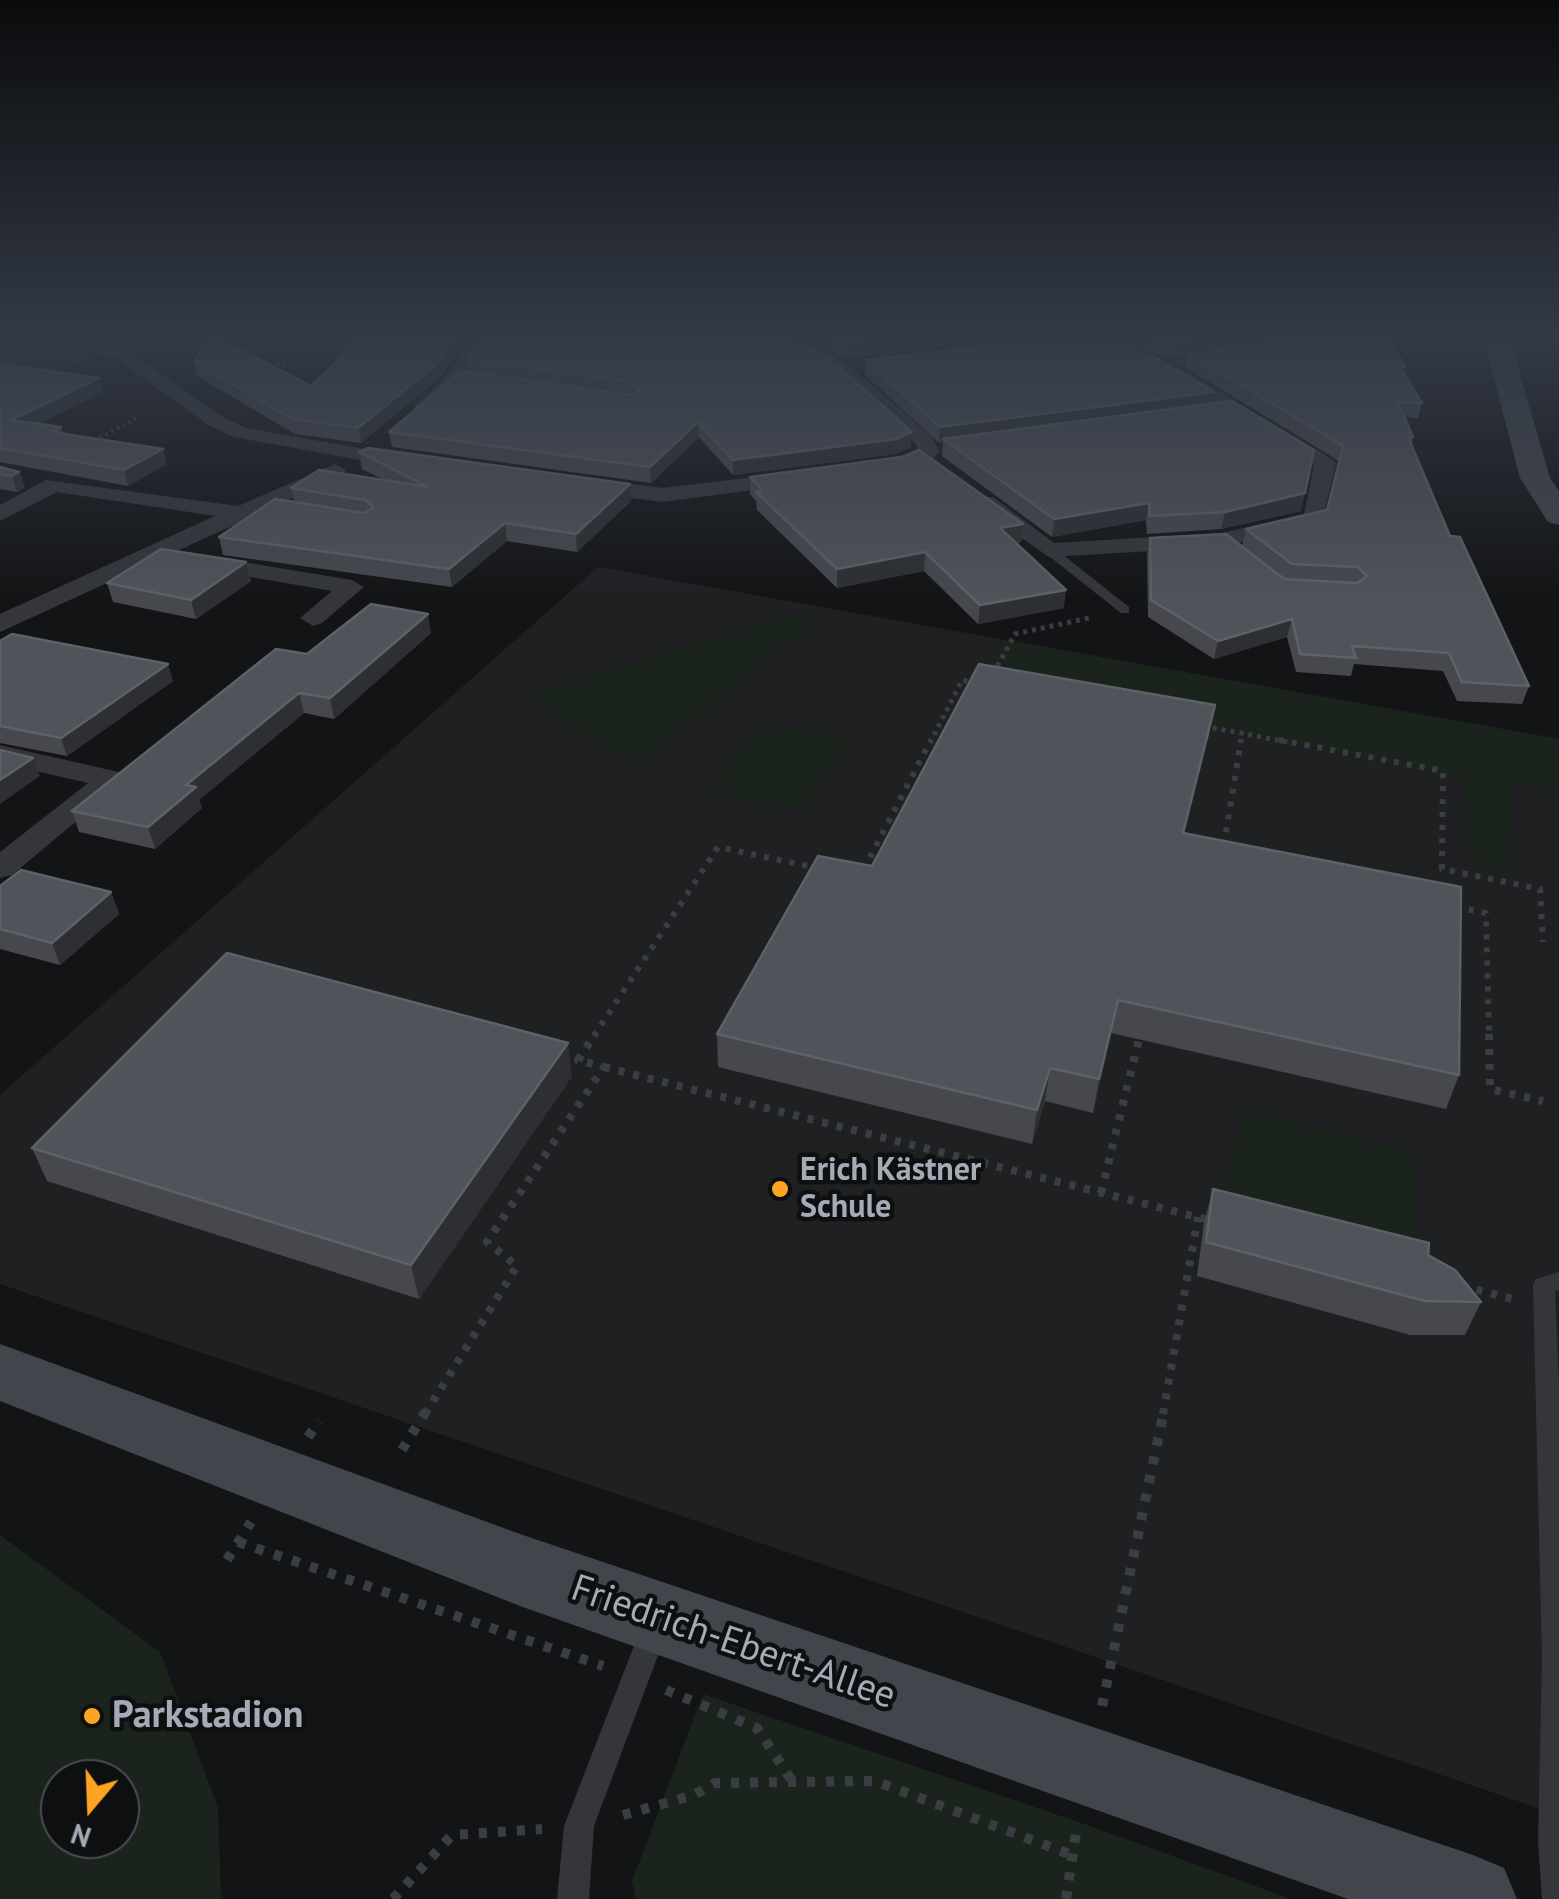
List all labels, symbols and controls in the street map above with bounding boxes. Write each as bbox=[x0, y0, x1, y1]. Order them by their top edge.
place label: Erich Kästner Schule bbox=[800, 1152, 981, 1227]
marker: Erich Kästner Schule bbox=[769, 1178, 791, 1200]
street label: Friedrich-Ebert-Allee bbox=[565, 1566, 901, 1720]
place label: Parkstadion bbox=[112, 1693, 303, 1739]
marker: Parkstadion bbox=[81, 1705, 103, 1727]
north arrow bbox=[40, 1759, 140, 1859]
text: N bbox=[66, 1815, 95, 1856]

